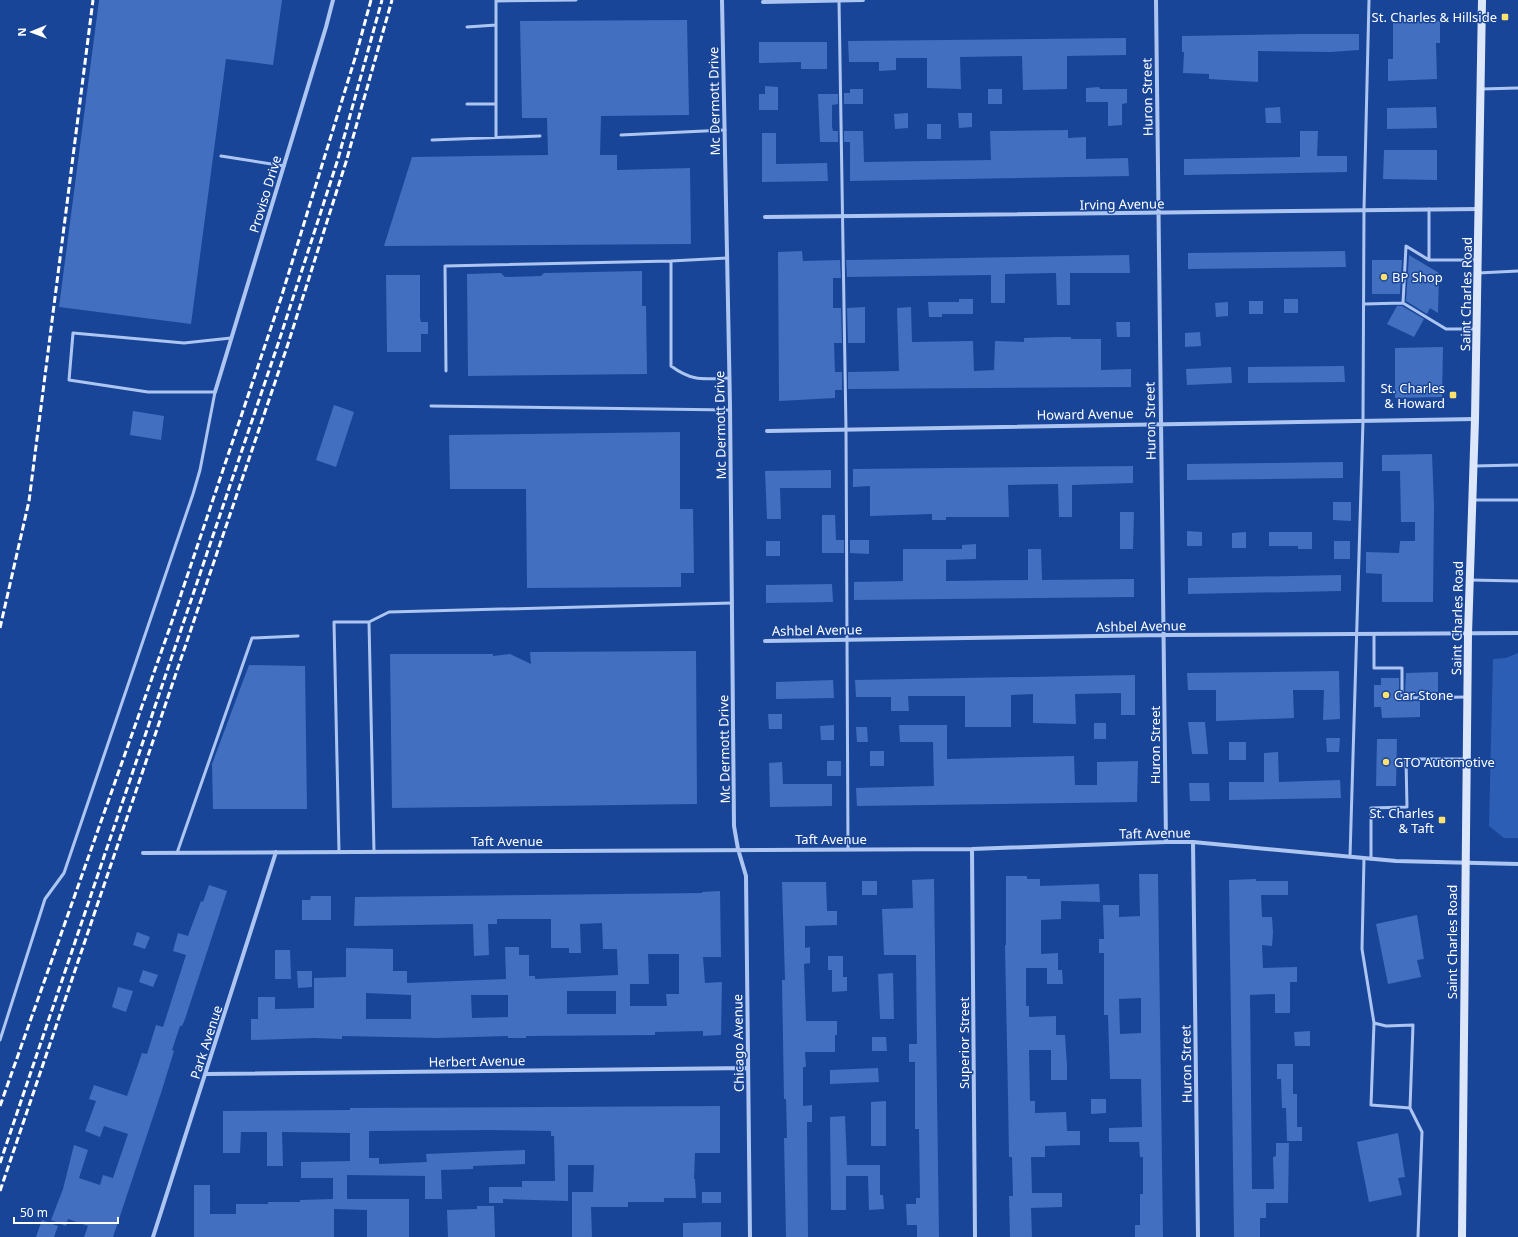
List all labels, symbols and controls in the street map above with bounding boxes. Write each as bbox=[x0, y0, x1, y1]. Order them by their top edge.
place label: St. Charles & Hillside bbox=[1372, 8, 1497, 26]
north arrow bbox=[12, 12, 52, 52]
marker: St. Charles & Hillside bbox=[1500, 12, 1510, 22]
text: N bbox=[14, 28, 29, 37]
street label: Mc Dermott Drive bbox=[704, 47, 724, 155]
street label: Huron Street bbox=[1137, 57, 1157, 136]
street label: Proviso Drive bbox=[245, 153, 285, 235]
street label: Irving Avenue bbox=[1079, 194, 1165, 214]
street label: Saint Charles Road bbox=[1456, 237, 1476, 351]
place label: BP Shop bbox=[1392, 268, 1443, 286]
marker: BP Shop bbox=[1379, 272, 1389, 282]
street label: Mc Dermott Drive bbox=[710, 371, 730, 479]
place label: St. Charles & Howard bbox=[1380, 379, 1445, 412]
street label: Huron Street bbox=[1140, 381, 1160, 460]
marker: St. Charles & Howard bbox=[1448, 390, 1458, 400]
street label: Howard Avenue bbox=[1036, 404, 1134, 424]
street label: Saint Charles Road bbox=[1447, 561, 1467, 675]
street label: Ashbel Avenue bbox=[1096, 616, 1186, 636]
street label: Ashbel Avenue bbox=[772, 620, 862, 640]
place label: Car Stone bbox=[1394, 686, 1453, 704]
marker: Car Stone bbox=[1381, 690, 1391, 700]
street label: Mc Dermott Drive bbox=[714, 695, 734, 803]
street label: Huron Street bbox=[1146, 706, 1164, 784]
place label: GTO Automotive bbox=[1394, 753, 1495, 771]
marker: GTO Automotive bbox=[1381, 757, 1391, 767]
place label: St. Charles & Taft bbox=[1369, 804, 1434, 837]
marker: St. Charles & Taft bbox=[1437, 815, 1447, 825]
street label: Taft Avenue bbox=[1119, 823, 1191, 843]
street label: Taft Avenue bbox=[795, 830, 867, 848]
street label: Taft Avenue bbox=[471, 832, 543, 850]
street label: Saint Charles Road bbox=[1443, 885, 1461, 999]
street label: Chicago Avenue bbox=[728, 994, 748, 1092]
street label: Superior Street bbox=[955, 997, 973, 1089]
street label: Park Avenue bbox=[186, 1003, 226, 1081]
street label: Huron Street bbox=[1176, 1024, 1196, 1103]
street label: Herbert Avenue bbox=[428, 1051, 526, 1071]
scale bar bbox=[14, 1199, 118, 1225]
text: 50 m bbox=[20, 1204, 48, 1221]

